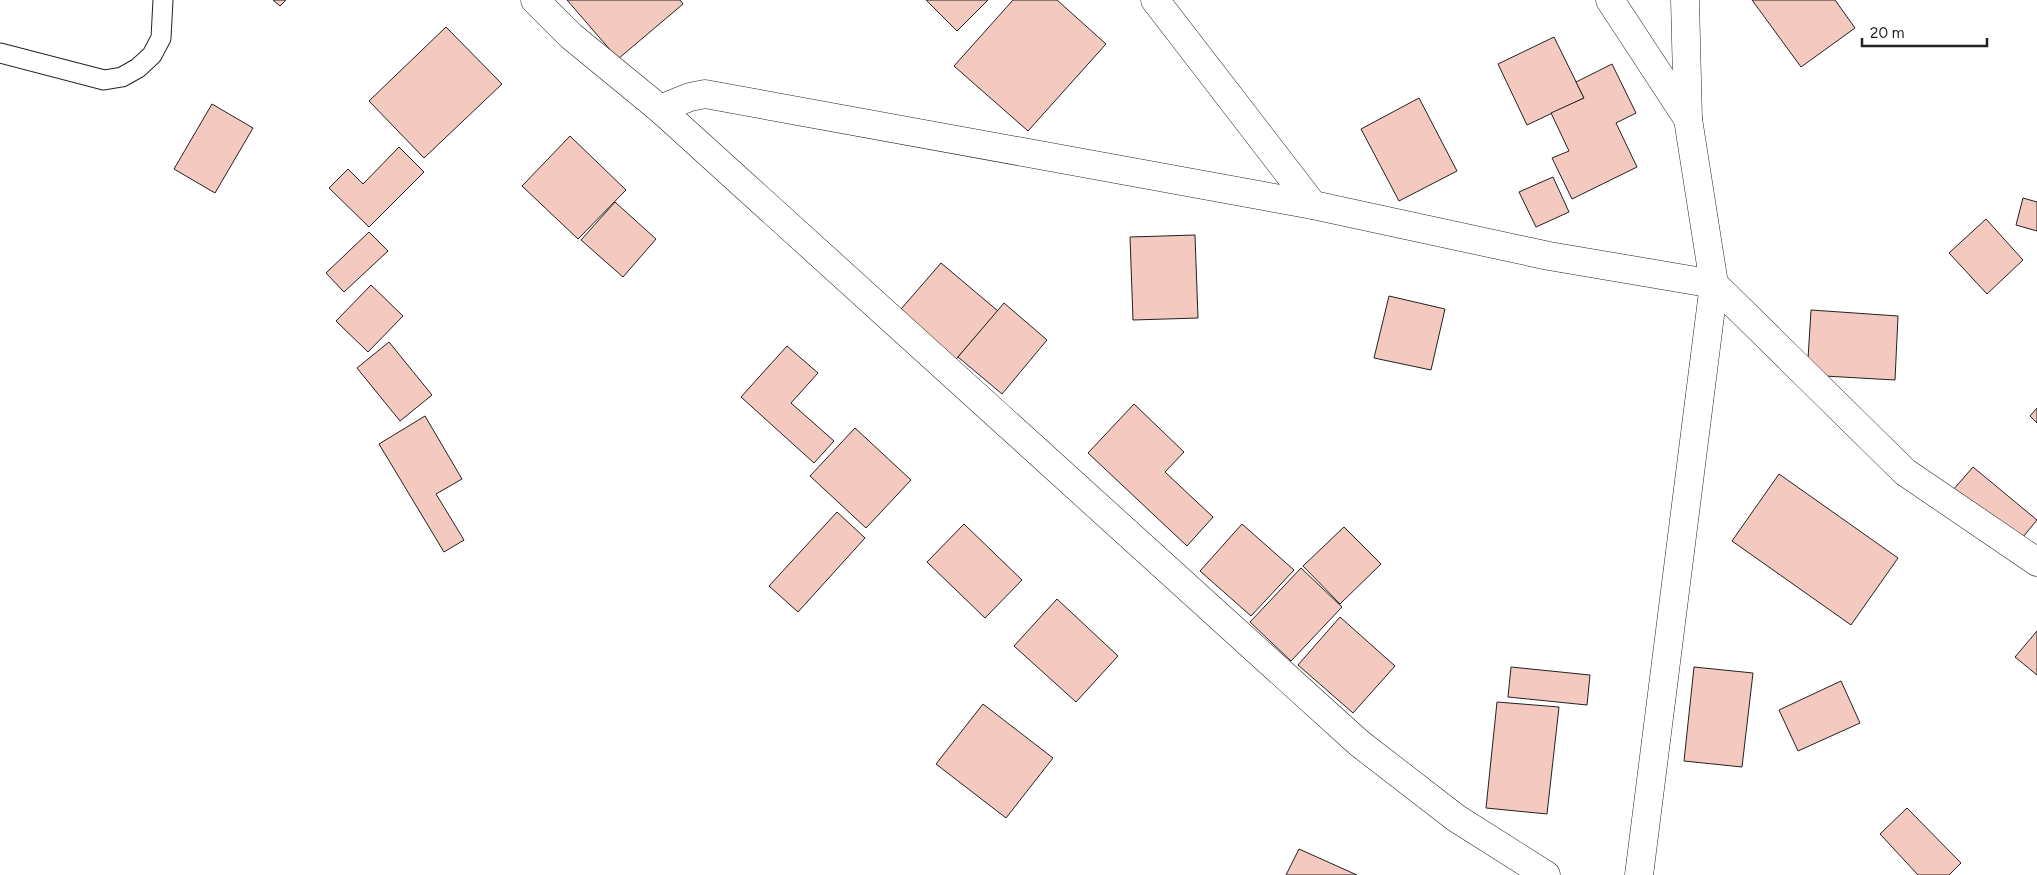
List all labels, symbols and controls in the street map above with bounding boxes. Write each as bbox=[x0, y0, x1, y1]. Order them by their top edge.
scale bar bbox=[1862, 15, 1987, 47]
text: 20 m bbox=[1870, 24, 1904, 42]

